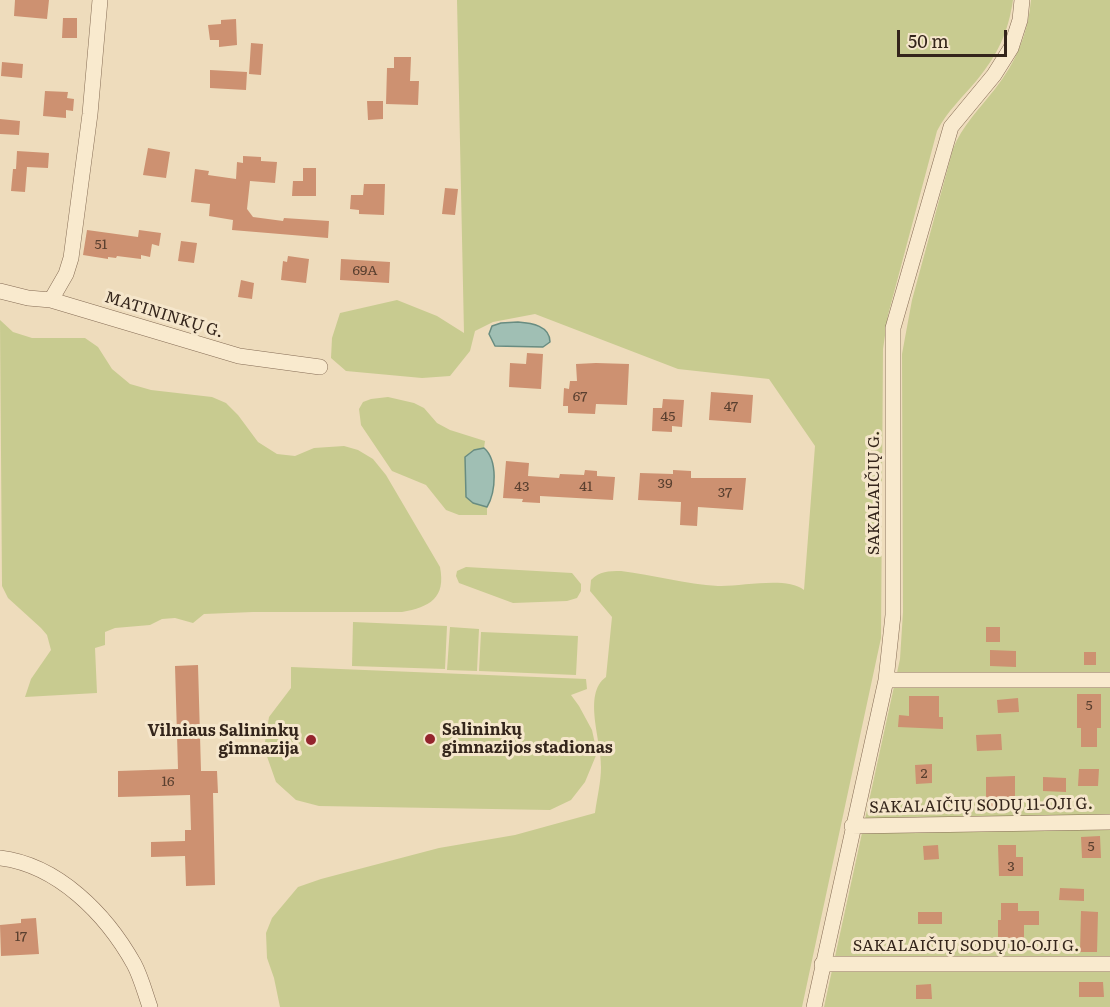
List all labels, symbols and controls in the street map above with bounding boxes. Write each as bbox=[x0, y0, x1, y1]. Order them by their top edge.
scale bar bbox=[900, 18, 1010, 56]
text: 50 m bbox=[908, 27, 949, 54]
house number: 51 bbox=[95, 237, 107, 253]
house number: 69A bbox=[352, 263, 378, 279]
street label: MATININKŲ G. bbox=[102, 288, 226, 342]
house number: 67 bbox=[573, 389, 587, 405]
house number: 47 bbox=[724, 399, 738, 415]
house number: 45 bbox=[661, 409, 675, 425]
street label: SAKALAIČIŲ G. bbox=[864, 431, 884, 555]
house number: 39 bbox=[658, 476, 672, 492]
house number: 43 bbox=[514, 479, 530, 495]
house number: 41 bbox=[579, 479, 593, 495]
house number: 37 bbox=[718, 485, 732, 501]
house number: 5 bbox=[1085, 698, 1093, 714]
place label: Salininkų gimnazijos stadionas bbox=[442, 720, 613, 758]
place label: Vilniaus Salininkų gimnazija bbox=[148, 721, 299, 759]
marker: Salininkų gimnazijos stadionas bbox=[423, 732, 437, 746]
marker: Vilniaus Salininkų gimnazija bbox=[304, 733, 318, 747]
house number: 2 bbox=[920, 766, 928, 782]
house number: 16 bbox=[161, 774, 175, 790]
street label: SAKALAIČIŲ SODŲ 11-OJI G. bbox=[869, 794, 1093, 818]
house number: 5 bbox=[1087, 839, 1095, 855]
house number: 3 bbox=[1007, 859, 1015, 875]
house number: 17 bbox=[15, 929, 27, 945]
street label: SAKALAIČIŲ SODŲ 10-OJI G. bbox=[853, 936, 1079, 956]

